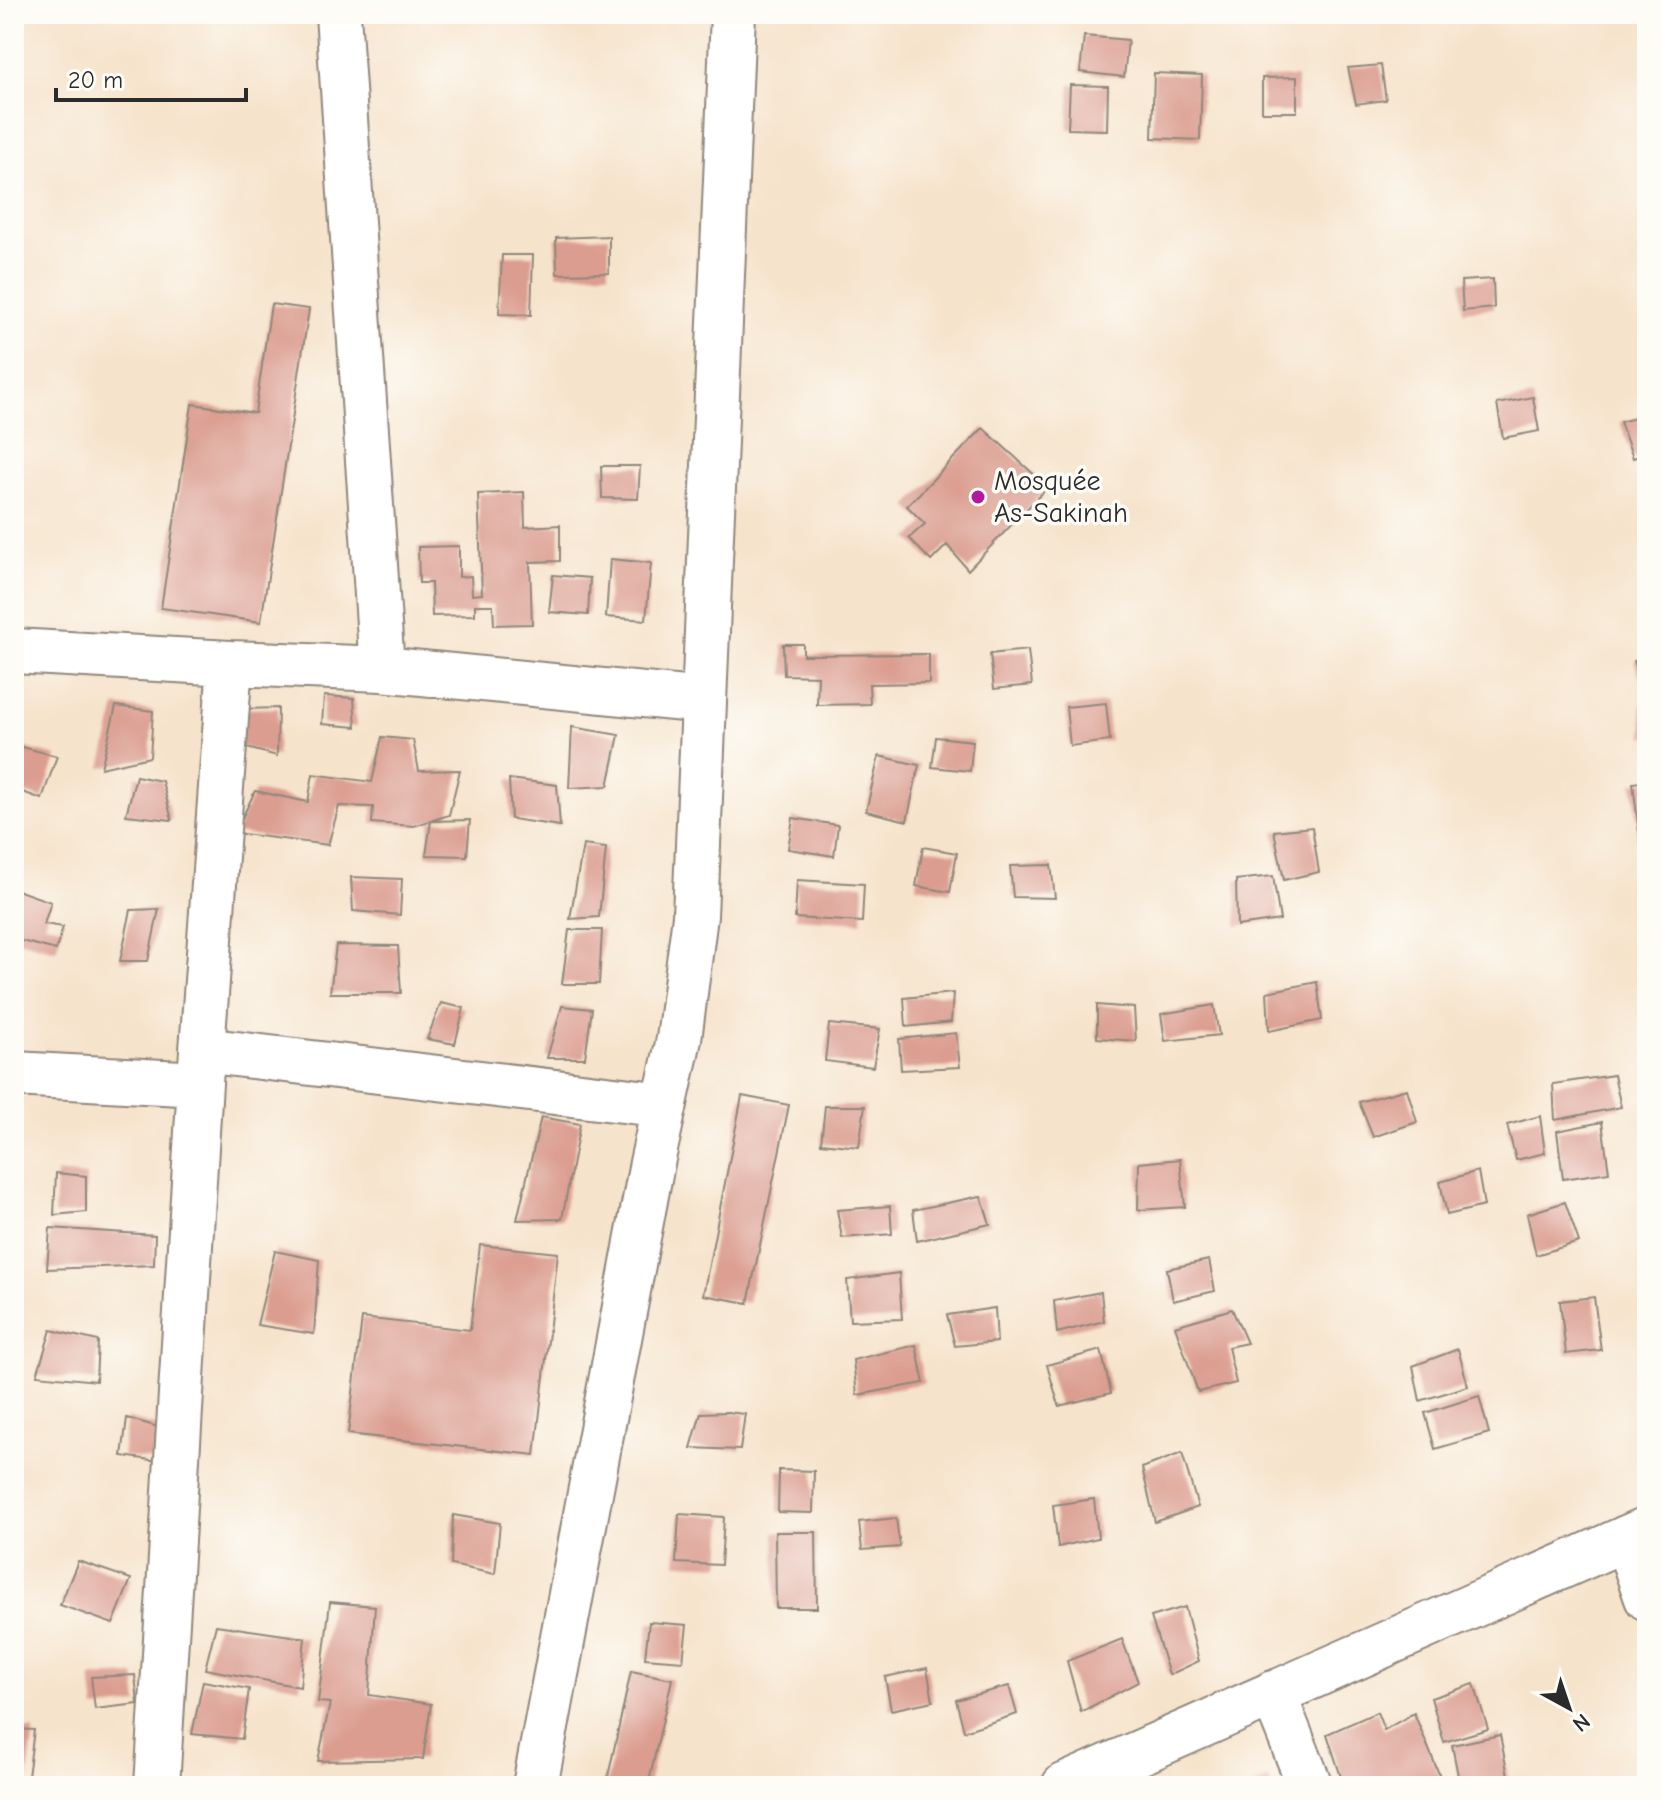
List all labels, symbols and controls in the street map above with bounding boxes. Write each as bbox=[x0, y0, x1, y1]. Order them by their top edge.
scale bar bbox=[56, 52, 246, 102]
text: 20 m bbox=[68, 66, 123, 94]
place label: Mosquée As-Sakinah bbox=[994, 465, 1128, 529]
marker: Mosquée As-Sakinah bbox=[969, 488, 987, 506]
north arrow bbox=[1529, 1668, 1609, 1748]
text: N bbox=[1567, 1708, 1595, 1737]

